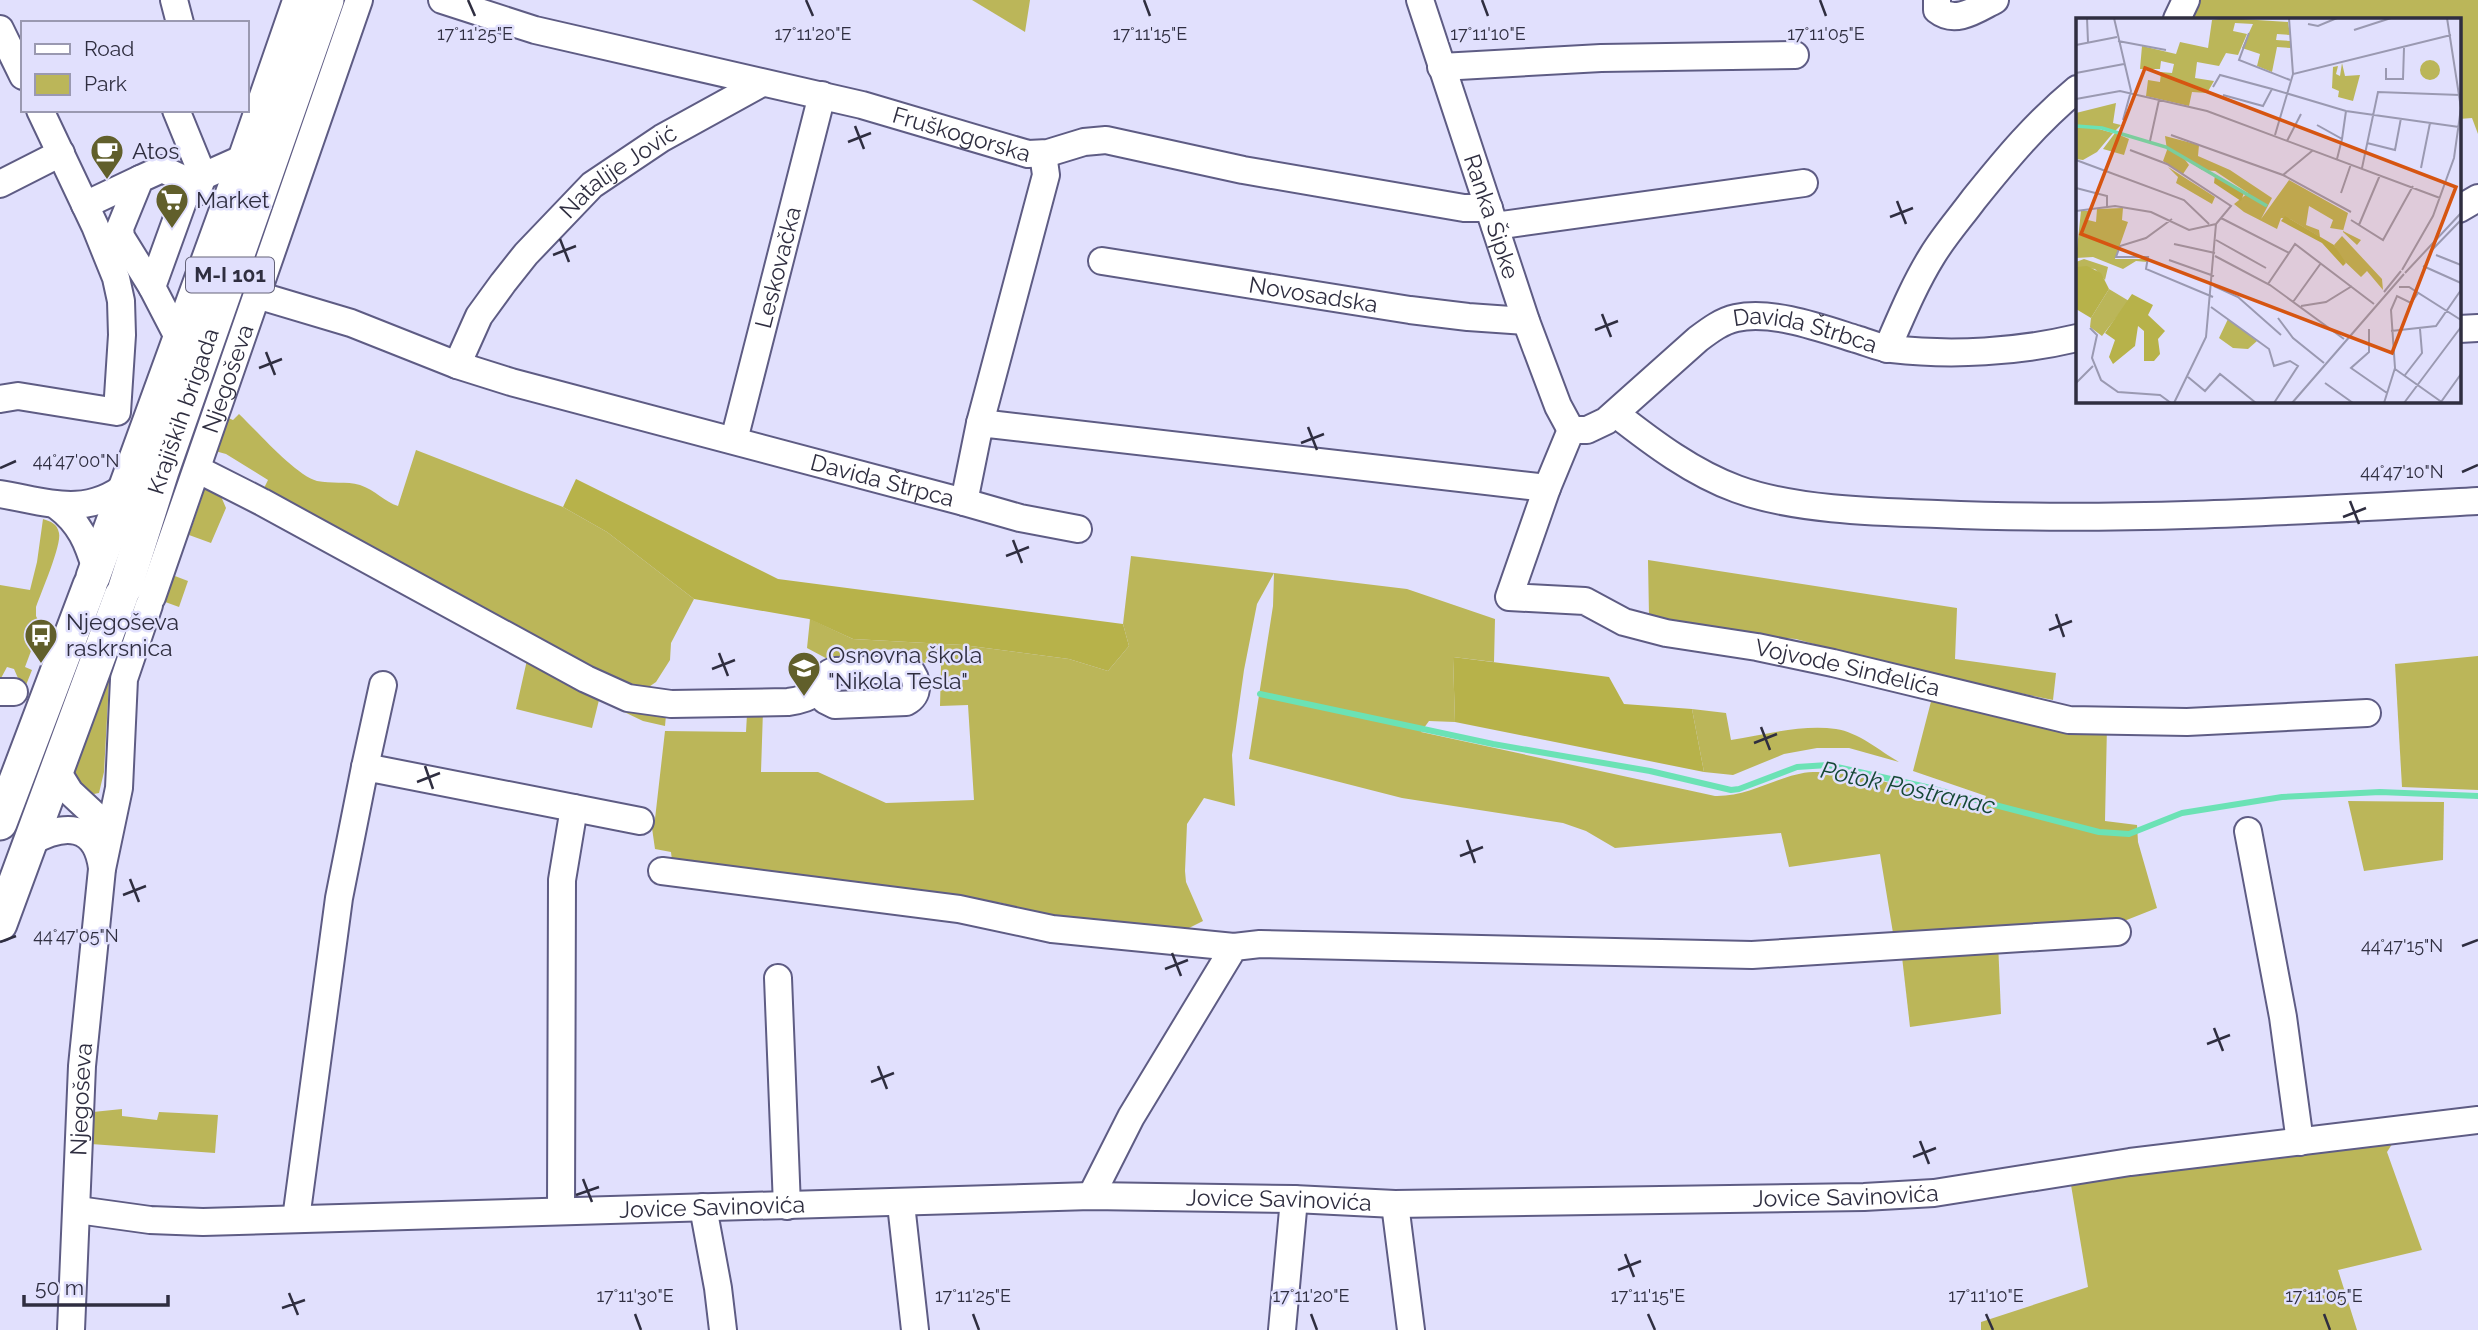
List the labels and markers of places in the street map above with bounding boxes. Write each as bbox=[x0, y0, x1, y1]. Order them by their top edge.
cafe icon: Atos bbox=[88, 132, 126, 181]
place label: Atos bbox=[132, 137, 179, 164]
supermarket icon: Market bbox=[153, 181, 191, 230]
place label: Market bbox=[196, 186, 270, 213]
place label: Njegoševa raskrsnica bbox=[66, 608, 179, 661]
bus stop icon: Njegoševa raskrsnica bbox=[22, 616, 60, 665]
place label: Osnovna škola "Nikola Tesla" bbox=[828, 641, 982, 694]
school or university icon: Osnovna škola "Nikola Tesla" bbox=[785, 649, 823, 698]

